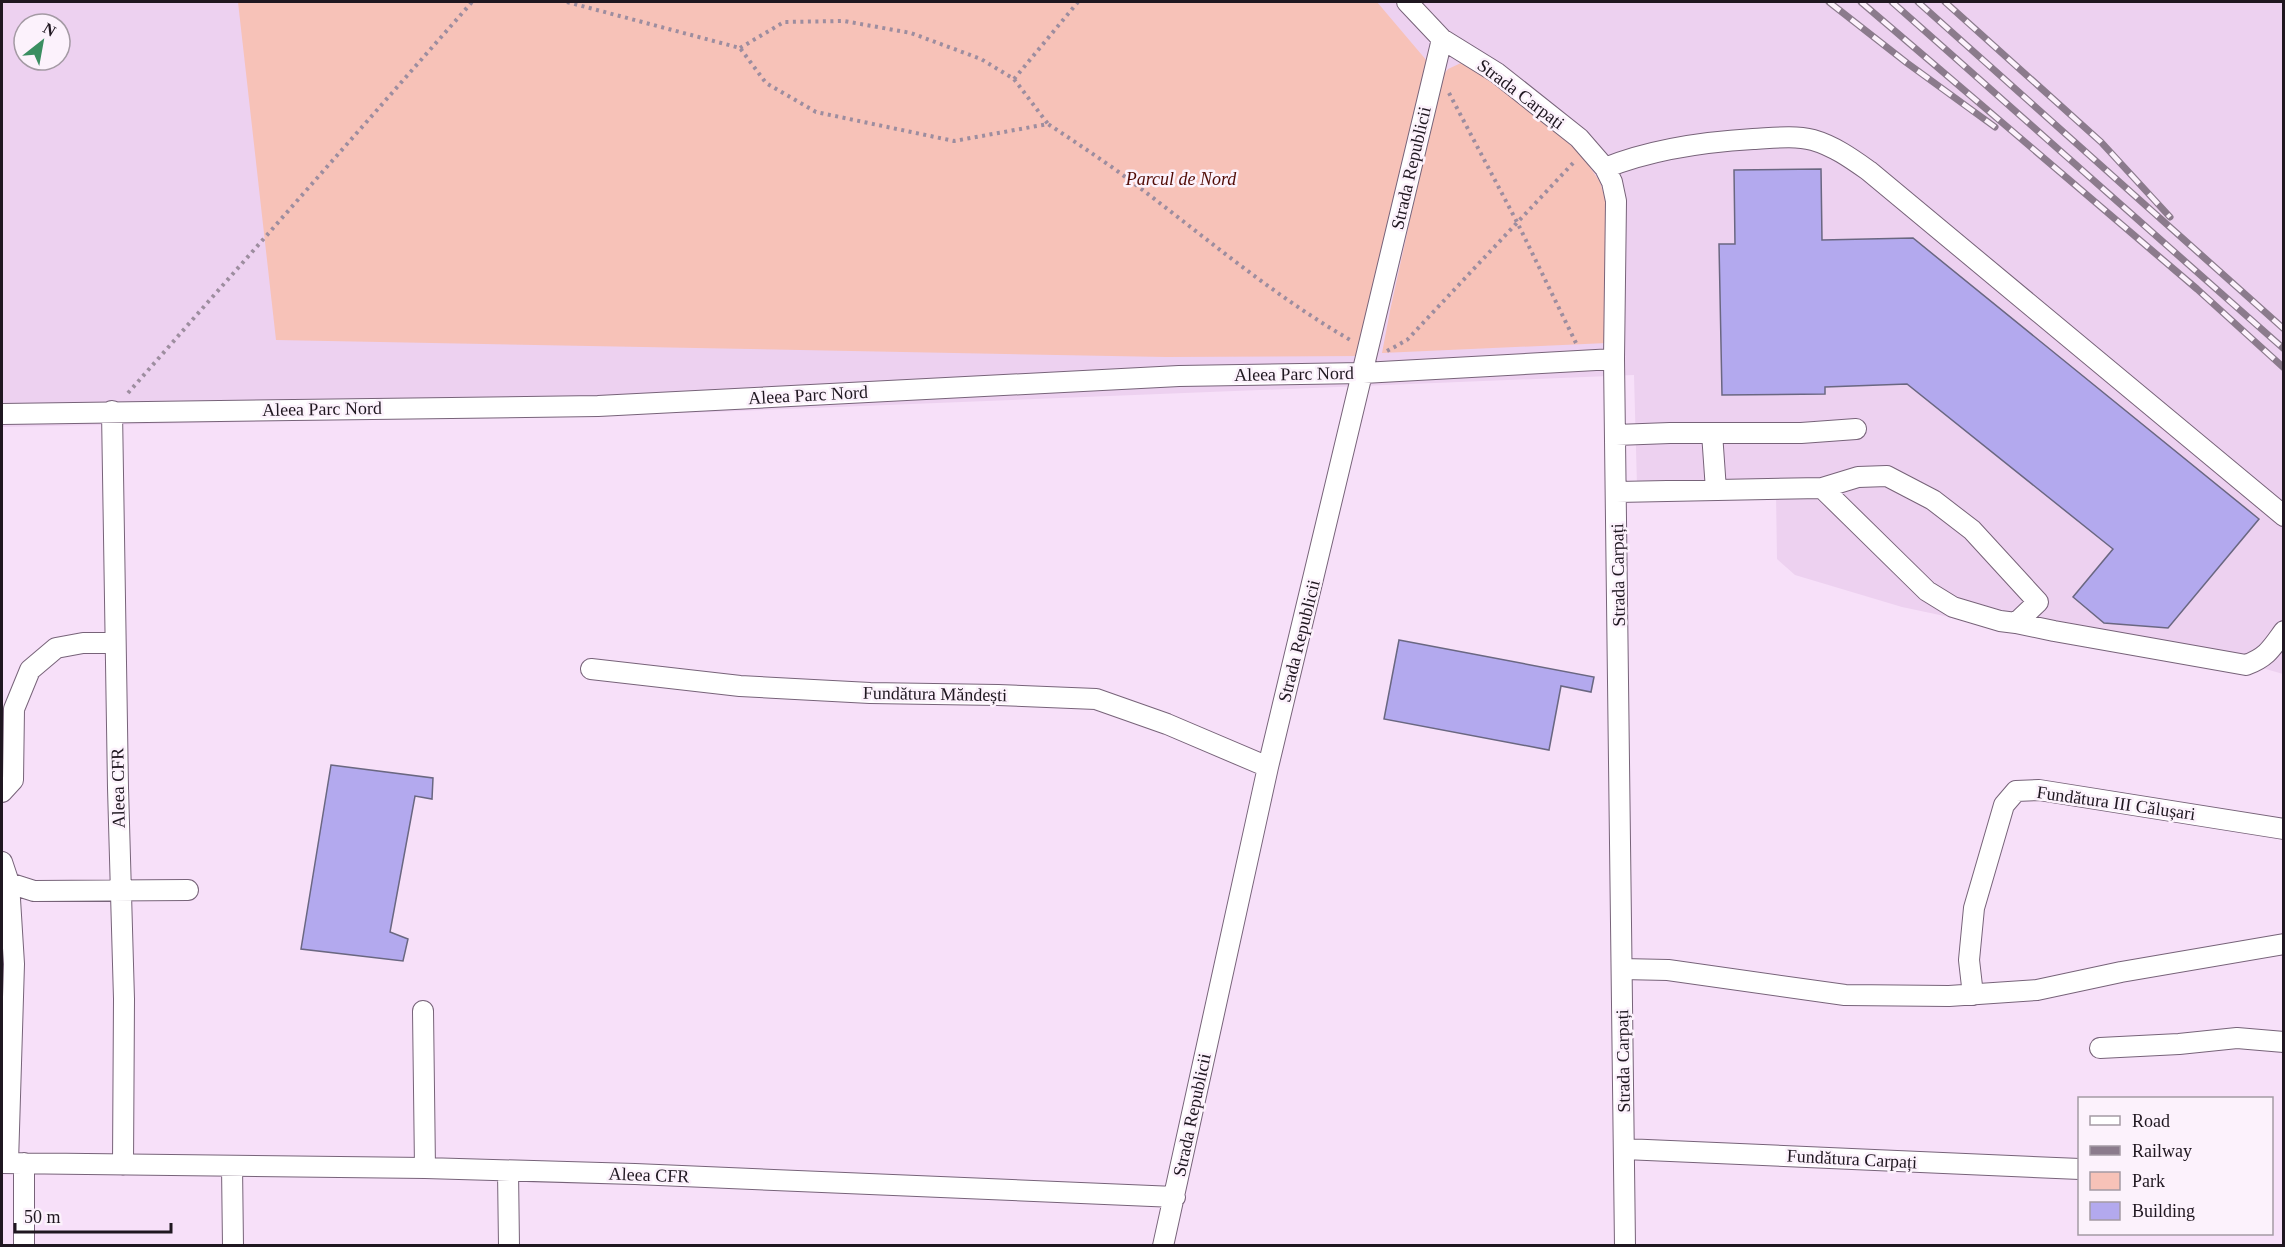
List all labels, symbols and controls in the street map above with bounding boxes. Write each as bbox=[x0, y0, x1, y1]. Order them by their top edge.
north arrow bbox=[12, 12, 72, 72]
text: N bbox=[40, 19, 59, 40]
street label: Strada Carpați bbox=[1474, 55, 1568, 133]
street label: Strada Republicii bbox=[1387, 105, 1435, 231]
park label: Parcul de Nord bbox=[1125, 169, 1237, 189]
street label: Aleea Parc Nord bbox=[1234, 363, 1354, 385]
street label: Aleea Parc Nord bbox=[748, 382, 868, 408]
street label: Aleea Parc Nord bbox=[262, 398, 382, 420]
street label: Strada Carpați bbox=[1607, 523, 1629, 627]
street label: Strada Republicii bbox=[1274, 578, 1324, 704]
street label: Fundătura Măndești bbox=[863, 683, 1007, 705]
street label: Aleea CFR bbox=[107, 748, 129, 828]
street label: Fundătura III Călușari bbox=[2035, 782, 2197, 824]
street label: Strada Carpați bbox=[1612, 1009, 1634, 1113]
street label: Strada Republicii bbox=[1169, 1052, 1215, 1178]
legend bbox=[2078, 1097, 2273, 1235]
text: Road bbox=[2132, 1111, 2170, 1131]
text: Railway bbox=[2132, 1141, 2192, 1161]
street label: Fundătura Carpați bbox=[1786, 1146, 1918, 1172]
street label: Aleea CFR bbox=[608, 1164, 690, 1186]
text: Park bbox=[2132, 1171, 2165, 1191]
scale bar bbox=[15, 1196, 171, 1234]
text: Building bbox=[2132, 1201, 2195, 1221]
text: 50 m bbox=[24, 1207, 61, 1227]

